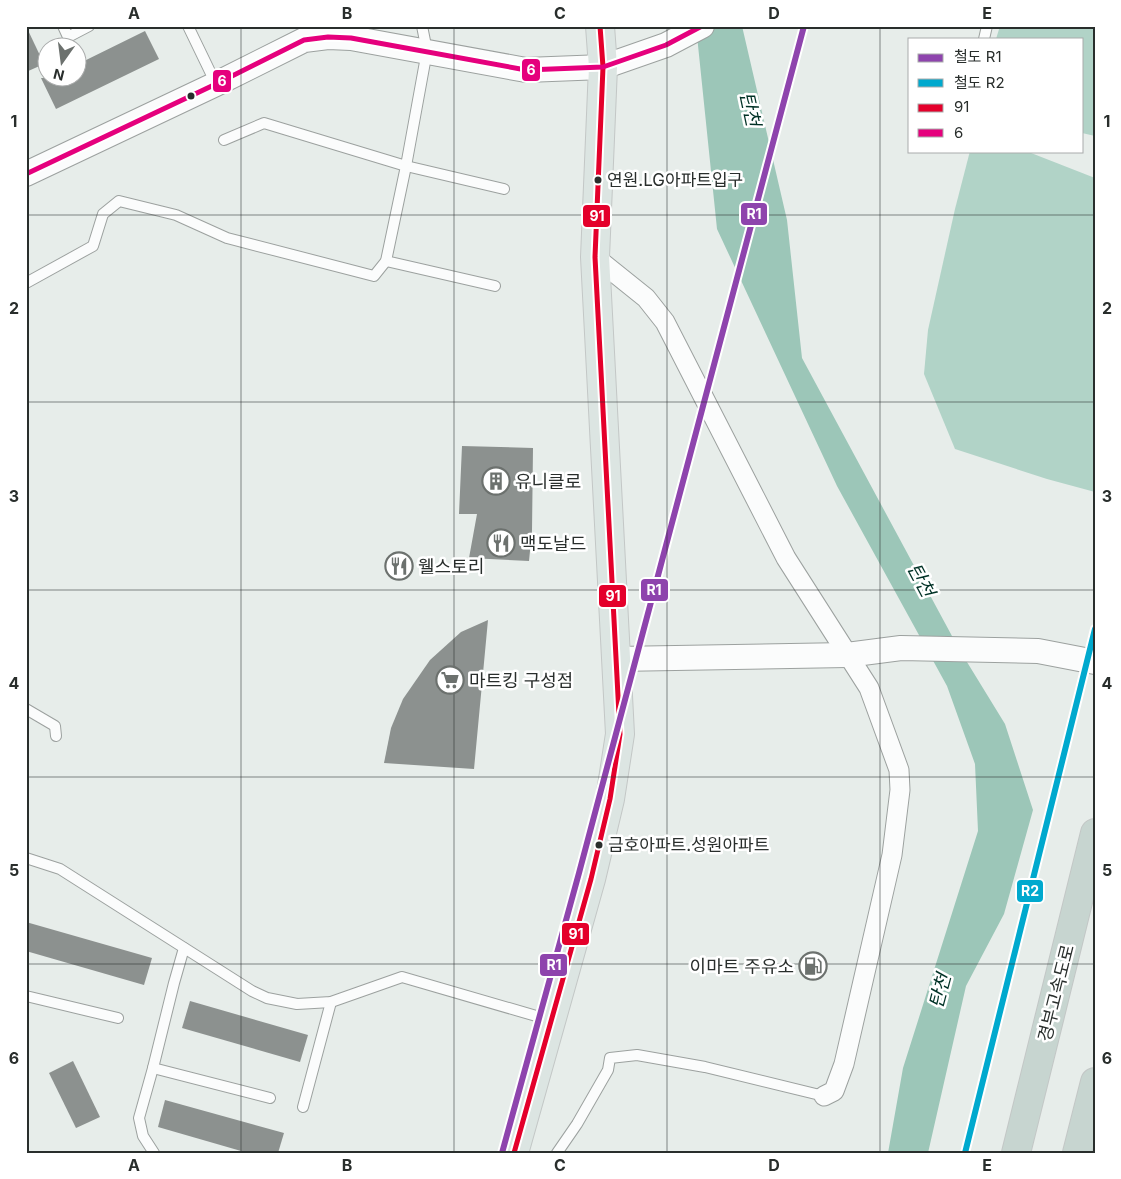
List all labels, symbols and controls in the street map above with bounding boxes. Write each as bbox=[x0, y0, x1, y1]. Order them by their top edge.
text: A bbox=[128, 3, 140, 23]
text: B bbox=[342, 3, 352, 23]
text: C bbox=[554, 3, 566, 23]
text: D bbox=[768, 3, 780, 23]
text: E bbox=[982, 3, 992, 23]
north arrow bbox=[38, 38, 88, 88]
legend bbox=[908, 38, 1084, 152]
text: 철도 R1 bbox=[954, 47, 1002, 66]
line badge: 6 bbox=[521, 58, 541, 82]
text: 6 bbox=[526, 61, 536, 78]
text: N bbox=[52, 66, 66, 85]
line badge: 6 bbox=[212, 69, 232, 93]
text: 6 bbox=[217, 72, 227, 89]
text: 철도 R2 bbox=[954, 73, 1005, 92]
water label: 탄천 bbox=[735, 90, 765, 130]
unlabelled marker bbox=[186, 91, 196, 101]
text: 91 bbox=[954, 97, 969, 116]
text: 1 bbox=[11, 111, 17, 131]
text: 1 bbox=[1104, 111, 1110, 131]
text: 6 bbox=[954, 123, 963, 142]
place label: 연원.LG아파트입구 bbox=[607, 170, 743, 190]
marker: 연원.LG아파트입구 bbox=[593, 175, 603, 185]
line badge: R1 bbox=[740, 202, 768, 226]
line badge: 91 bbox=[582, 204, 611, 228]
text: R1 bbox=[746, 205, 762, 222]
text: 91 bbox=[589, 207, 605, 224]
text: 2 bbox=[9, 298, 19, 318]
text: 2 bbox=[1102, 298, 1112, 318]
building icon: 유니클로 bbox=[481, 466, 511, 496]
place label: 유니클로 bbox=[515, 471, 581, 492]
text: 3 bbox=[9, 486, 19, 506]
text: 3 bbox=[1102, 486, 1112, 506]
restaurant icon: 맥도날드 bbox=[486, 528, 516, 558]
place label: 맥도날드 bbox=[520, 533, 586, 554]
restaurant icon: 웰스토리 bbox=[384, 551, 414, 581]
place label: 웰스토리 bbox=[418, 556, 484, 577]
water label: 탄천 bbox=[903, 559, 940, 602]
line badge: R1 bbox=[640, 578, 669, 602]
text: R1 bbox=[646, 581, 662, 598]
line badge: 91 bbox=[598, 584, 627, 608]
text: 91 bbox=[605, 587, 621, 604]
supermarket icon: 마트킹 구성점 bbox=[435, 665, 465, 695]
place label: 마트킹 구성점 bbox=[469, 670, 573, 691]
text: 4 bbox=[9, 673, 20, 693]
text: 4 bbox=[1102, 673, 1113, 693]
place label: 금호아파트.성원아파트 bbox=[608, 835, 769, 855]
marker: 금호아파트.성원아파트 bbox=[594, 840, 604, 850]
text: 5 bbox=[9, 860, 19, 880]
text: 5 bbox=[1102, 860, 1112, 880]
line badge: R2 bbox=[1016, 879, 1044, 903]
text: R2 bbox=[1021, 882, 1039, 899]
line badge: 91 bbox=[561, 922, 590, 946]
text: 91 bbox=[568, 925, 584, 942]
street label: 경부고속도로 bbox=[1034, 942, 1078, 1044]
fuel station icon: 이마트 주유소 bbox=[798, 951, 828, 981]
line badge: R1 bbox=[539, 953, 568, 977]
text: R1 bbox=[546, 956, 562, 973]
place label: 이마트 주유소 bbox=[690, 956, 794, 977]
water label: 탄천 bbox=[924, 970, 956, 1011]
text: 6 bbox=[9, 1048, 19, 1068]
text: 6 bbox=[1102, 1048, 1112, 1068]
text: A bbox=[128, 1155, 140, 1175]
text: B bbox=[342, 1155, 352, 1175]
text: C bbox=[554, 1155, 566, 1175]
text: D bbox=[768, 1155, 780, 1175]
text: E bbox=[982, 1155, 992, 1175]

